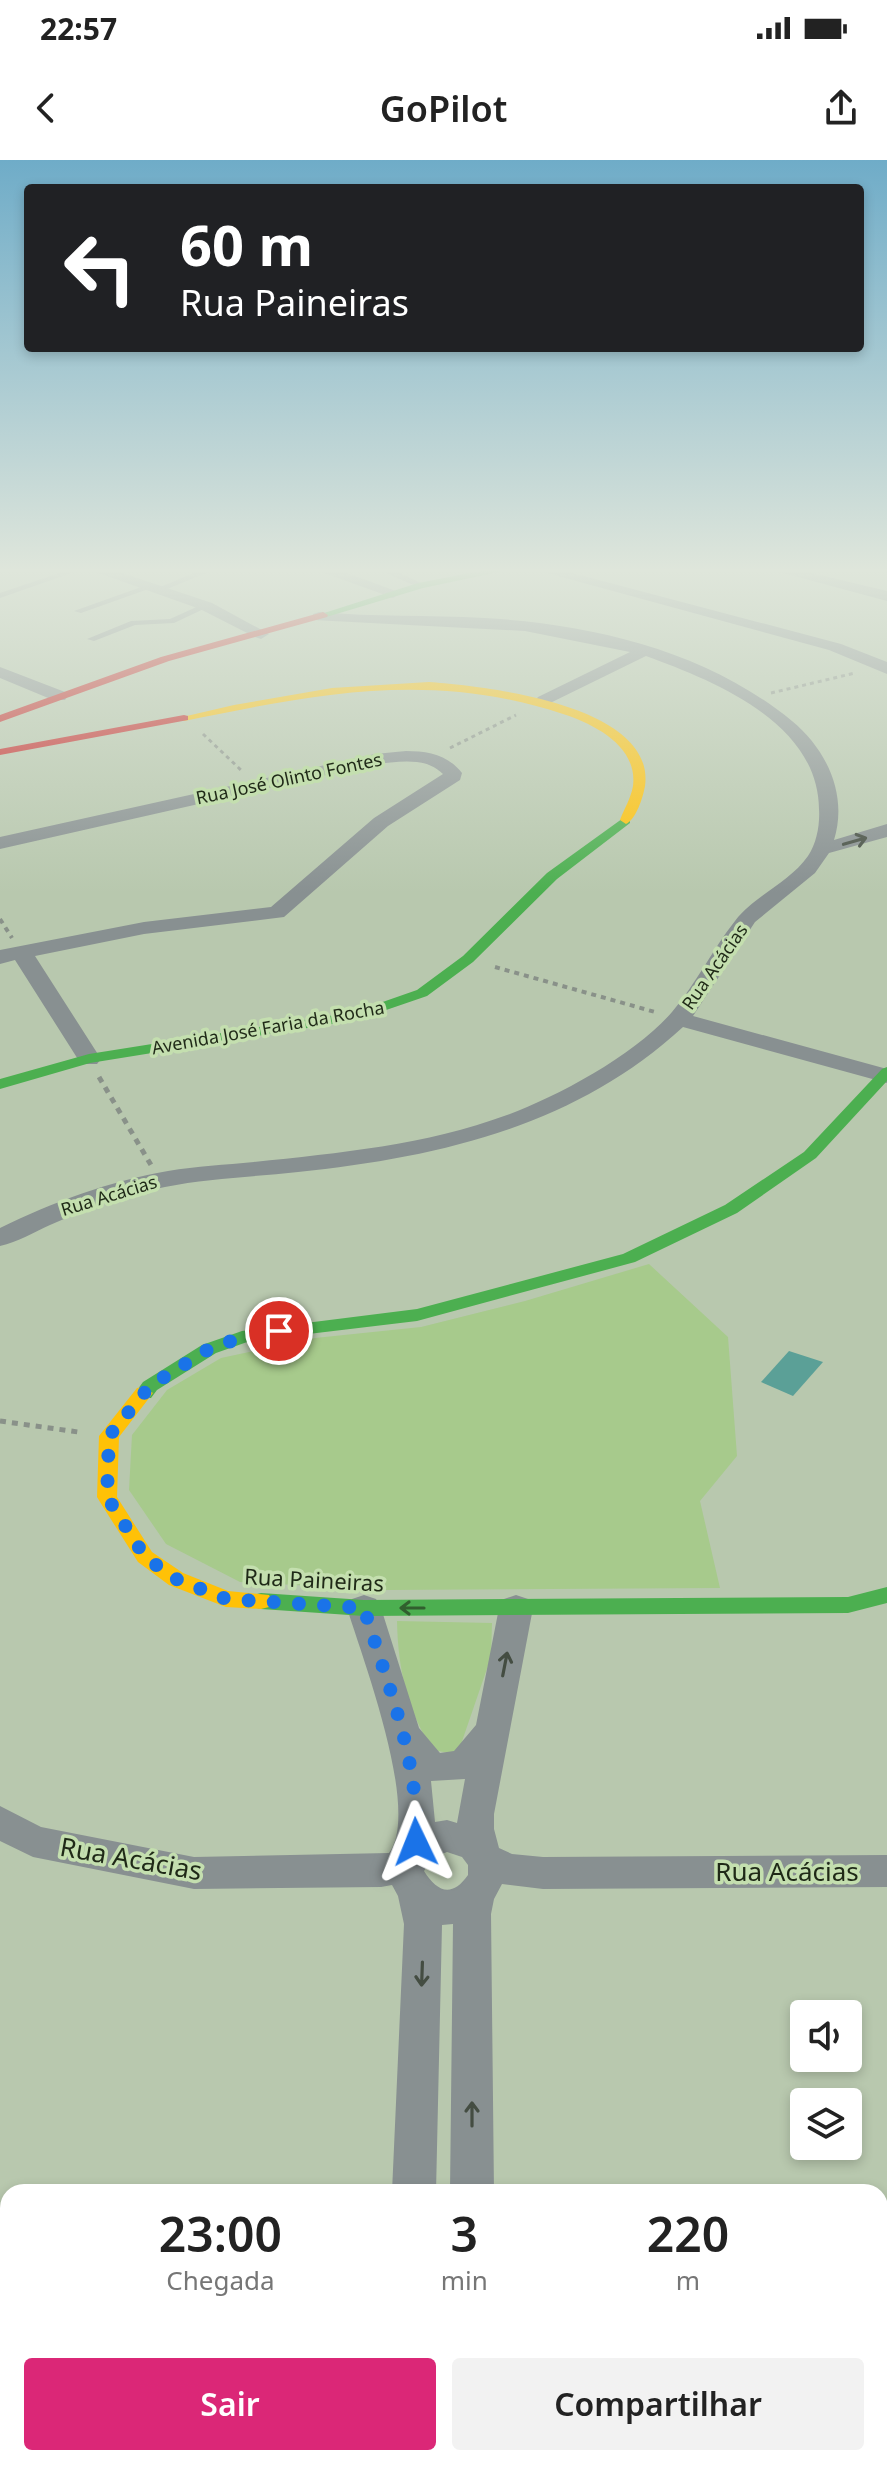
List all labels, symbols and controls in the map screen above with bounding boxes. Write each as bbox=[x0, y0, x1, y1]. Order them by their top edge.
text: 22:57 bbox=[40, 8, 117, 49]
text: GoPilot bbox=[380, 84, 507, 133]
icon: back bbox=[24, 86, 68, 130]
icon: share bbox=[819, 86, 863, 130]
text: 60 m bbox=[180, 206, 313, 282]
icon: left bbox=[48, 216, 152, 320]
text: Rua Paineiras bbox=[180, 278, 409, 327]
street label: Rua José Olinto Fontes bbox=[194, 747, 384, 809]
one-way arrow bbox=[841, 833, 867, 848]
street label: Rua Acácias bbox=[676, 919, 753, 1014]
street label: Avenida José Faria da Rocha bbox=[150, 995, 386, 1059]
street label: Rua Acácias bbox=[58, 1169, 160, 1221]
pin bbox=[245, 1297, 313, 1365]
icon: arrive bbox=[257, 1309, 301, 1353]
street label: Rua Paineiras bbox=[243, 1560, 385, 1598]
one-way arrow bbox=[399, 1600, 426, 1616]
one-way arrow bbox=[498, 1652, 513, 1678]
position arrow bbox=[374, 1800, 458, 1884]
street label: Rua Acácias bbox=[57, 1828, 205, 1888]
street label: Rua Acácias bbox=[715, 1853, 859, 1889]
one-way arrow bbox=[414, 1960, 429, 1987]
map controls bbox=[790, 2000, 862, 2160]
button: sound bbox=[790, 2000, 862, 2072]
button: layers bbox=[790, 2088, 862, 2160]
one-way arrow bbox=[464, 2101, 480, 2128]
text: 23:00 bbox=[159, 2201, 282, 2266]
text: 3 bbox=[451, 2201, 478, 2266]
text: 220 bbox=[647, 2201, 729, 2266]
text: Chegada bbox=[166, 2262, 275, 2298]
text: min bbox=[441, 2262, 488, 2298]
text: m bbox=[676, 2262, 700, 2298]
button: Sair bbox=[24, 2358, 436, 2450]
button: Compartilhar bbox=[452, 2358, 864, 2450]

